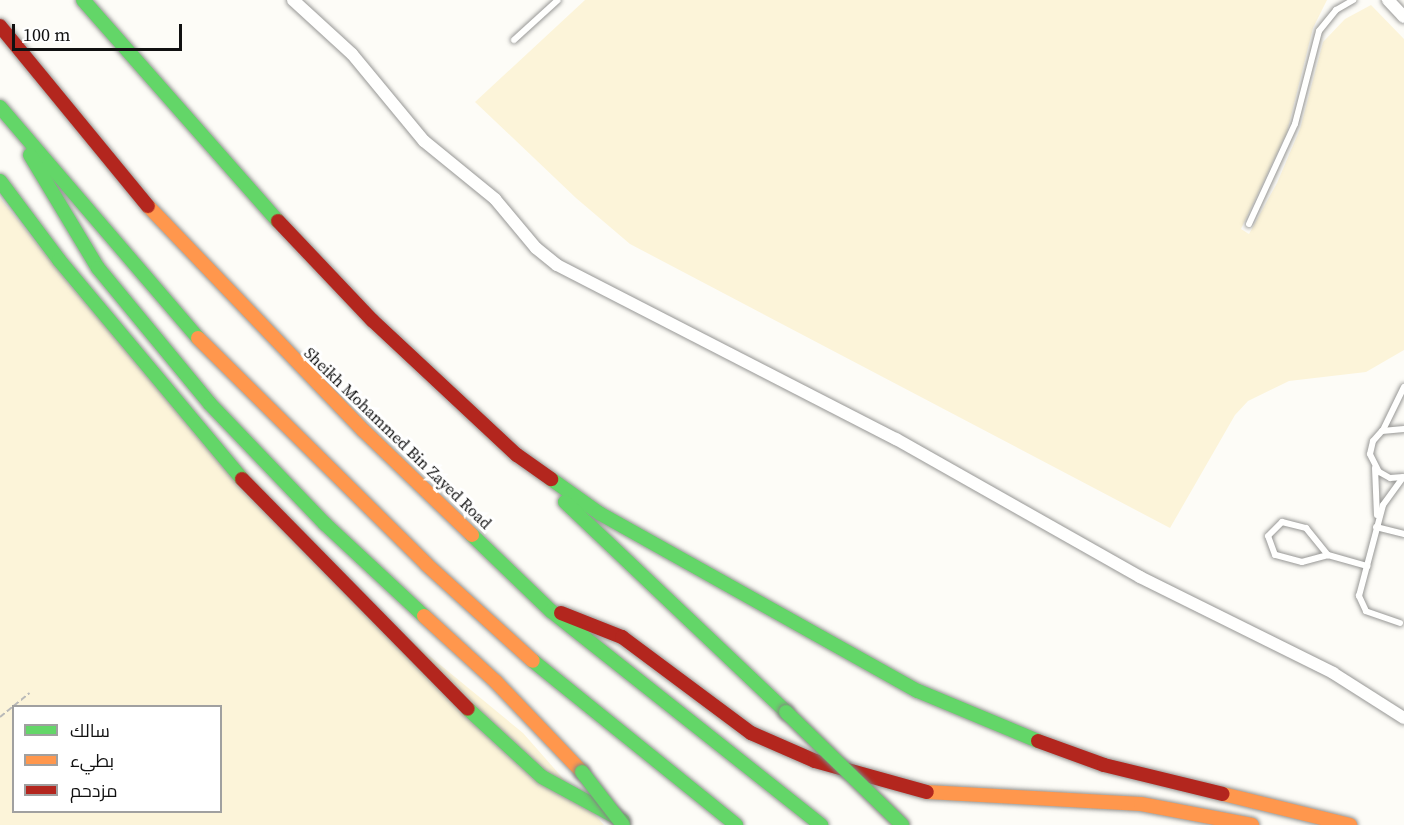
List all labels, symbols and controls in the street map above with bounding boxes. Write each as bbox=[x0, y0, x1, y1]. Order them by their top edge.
scale bar bbox=[15, 12, 184, 50]
text: 100 m bbox=[23, 22, 70, 47]
street label: Sheikh Mohammed Bin Zayed Road bbox=[300, 343, 496, 533]
legend bbox=[12, 705, 222, 813]
text: سالك bbox=[70, 718, 110, 743]
text: بطيء bbox=[70, 748, 114, 773]
text: مزدحم bbox=[70, 778, 118, 803]

